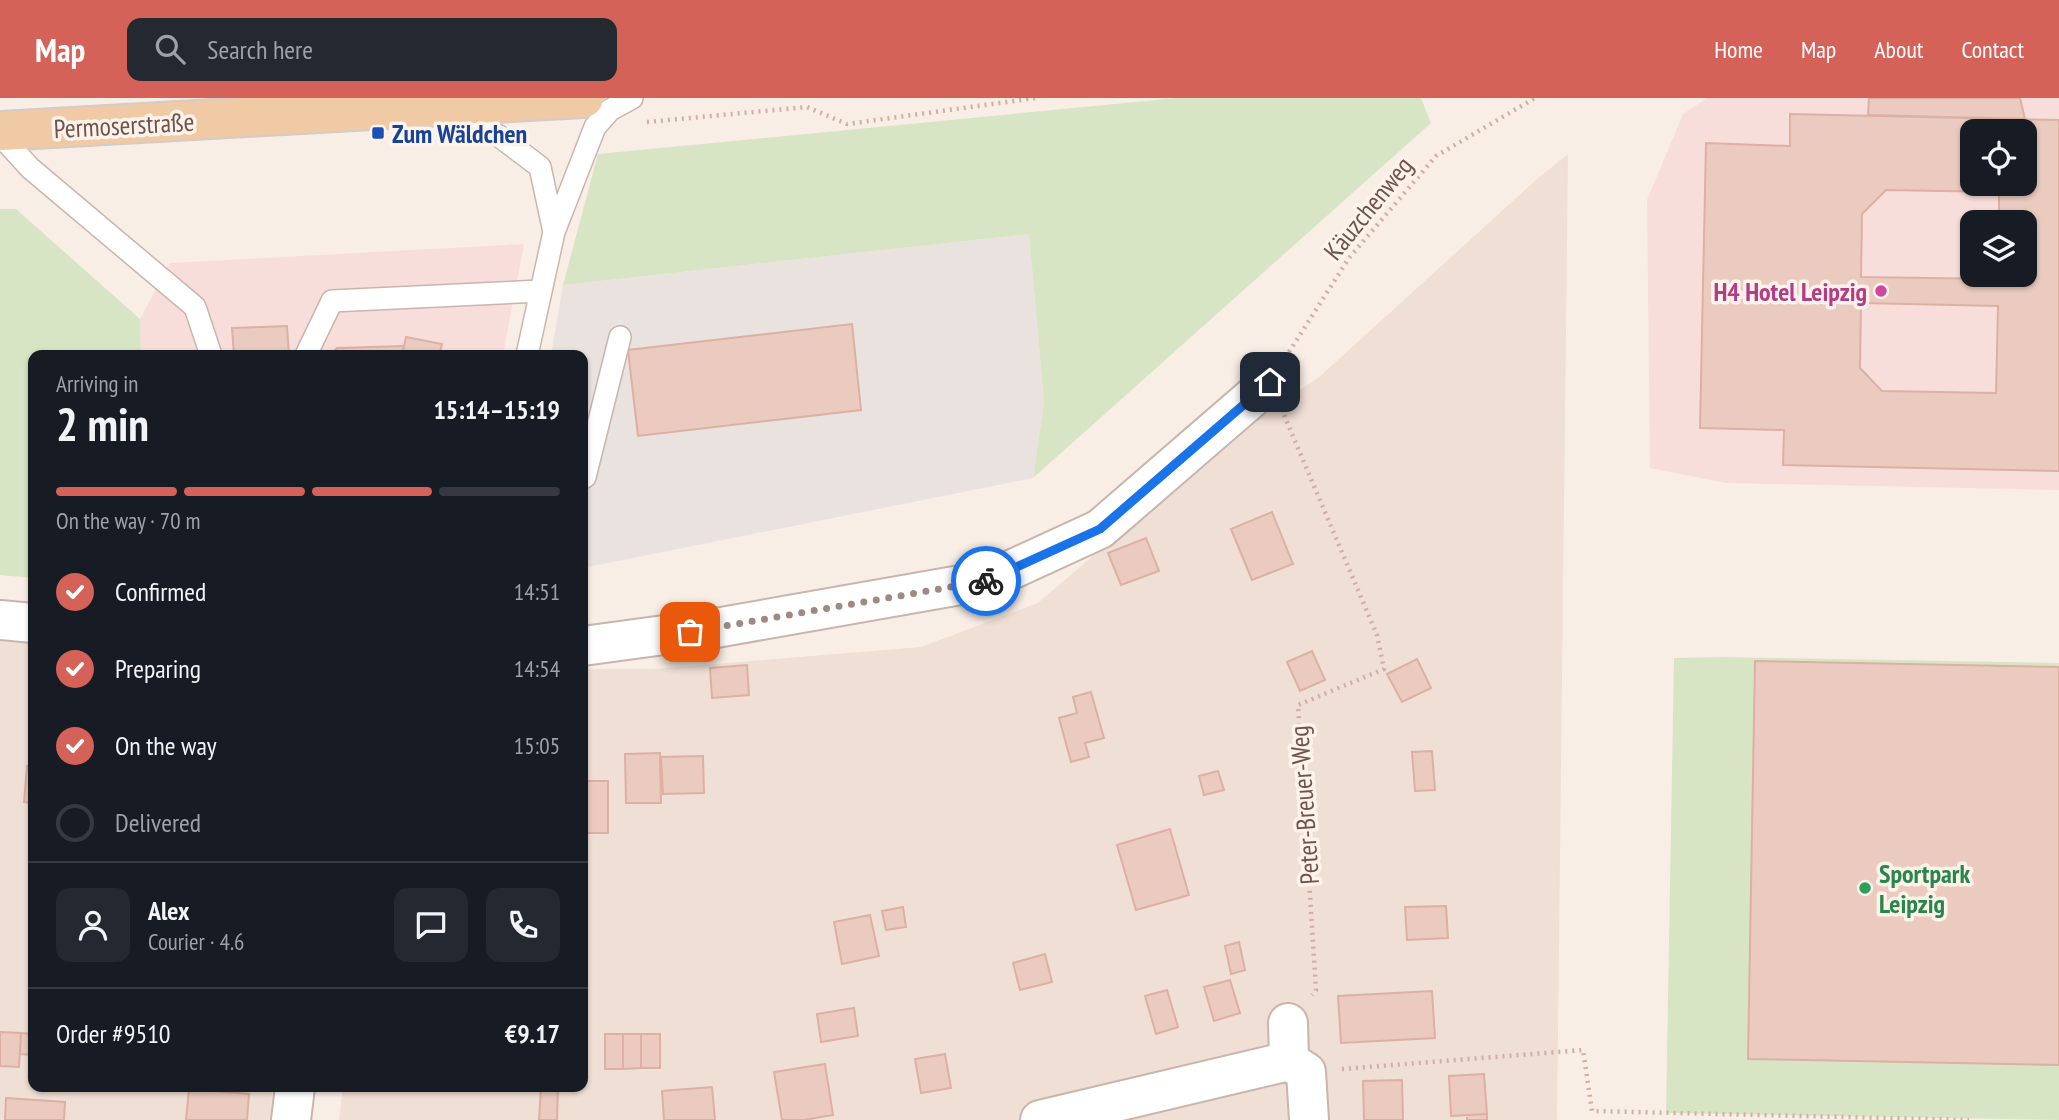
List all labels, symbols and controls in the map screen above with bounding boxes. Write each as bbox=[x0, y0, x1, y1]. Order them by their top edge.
search box bbox=[127, 18, 617, 81]
text: Map bbox=[35, 28, 85, 71]
icon: search bbox=[151, 30, 189, 68]
text: Search here bbox=[207, 33, 313, 66]
text: Home bbox=[1714, 34, 1763, 65]
text: Map bbox=[1801, 34, 1836, 65]
text: About bbox=[1874, 34, 1923, 65]
text: Contact bbox=[1961, 34, 2024, 65]
street label: Permoserstraße bbox=[53, 105, 195, 145]
place label: Zum Wäldchen bbox=[392, 117, 527, 150]
map controls bbox=[1960, 119, 2037, 287]
button: locate bbox=[1960, 119, 2037, 196]
marker: Zum Wäldchen bbox=[370, 125, 386, 141]
street label: Käuzchenweg bbox=[1316, 150, 1420, 266]
button: layers bbox=[1960, 210, 2037, 287]
place label: H4 Hotel Leipzig bbox=[1714, 275, 1867, 308]
marker: H4 Hotel Leipzig bbox=[1873, 283, 1889, 299]
pin bbox=[1240, 352, 1300, 412]
icon: home bbox=[1251, 363, 1289, 401]
text: Arriving in bbox=[56, 369, 138, 398]
text: 15:14–15:19 bbox=[433, 393, 560, 426]
text: 2 min bbox=[56, 394, 149, 454]
text: On the way · 70 m bbox=[56, 506, 200, 535]
courier bbox=[951, 546, 1021, 616]
icon: bike bbox=[967, 562, 1005, 600]
icon: check bbox=[56, 573, 94, 611]
text: Confirmed bbox=[115, 575, 206, 608]
text: 14:51 bbox=[514, 577, 560, 606]
pin bbox=[660, 602, 720, 662]
icon: bag bbox=[671, 613, 709, 651]
icon: check bbox=[56, 650, 94, 688]
text: Preparing bbox=[115, 652, 201, 685]
text: 14:54 bbox=[514, 654, 560, 683]
street label: Peter-Breuer-Weg bbox=[1282, 725, 1326, 885]
icon: check bbox=[56, 727, 94, 765]
text: On the way bbox=[115, 729, 217, 762]
text: 15:05 bbox=[514, 731, 560, 760]
text: Delivered bbox=[115, 806, 201, 839]
place label: Sportpark Leipzig bbox=[1879, 857, 1970, 920]
marker: Sportpark Leipzig bbox=[1857, 880, 1873, 896]
button: person bbox=[56, 888, 130, 962]
button: chat bbox=[394, 888, 468, 962]
button: phone bbox=[486, 888, 560, 962]
text: Alex bbox=[148, 894, 189, 927]
text: Courier · 4.6 bbox=[148, 927, 244, 956]
text: Order #9510 bbox=[56, 1017, 171, 1050]
text: €9.17 bbox=[505, 1017, 560, 1050]

